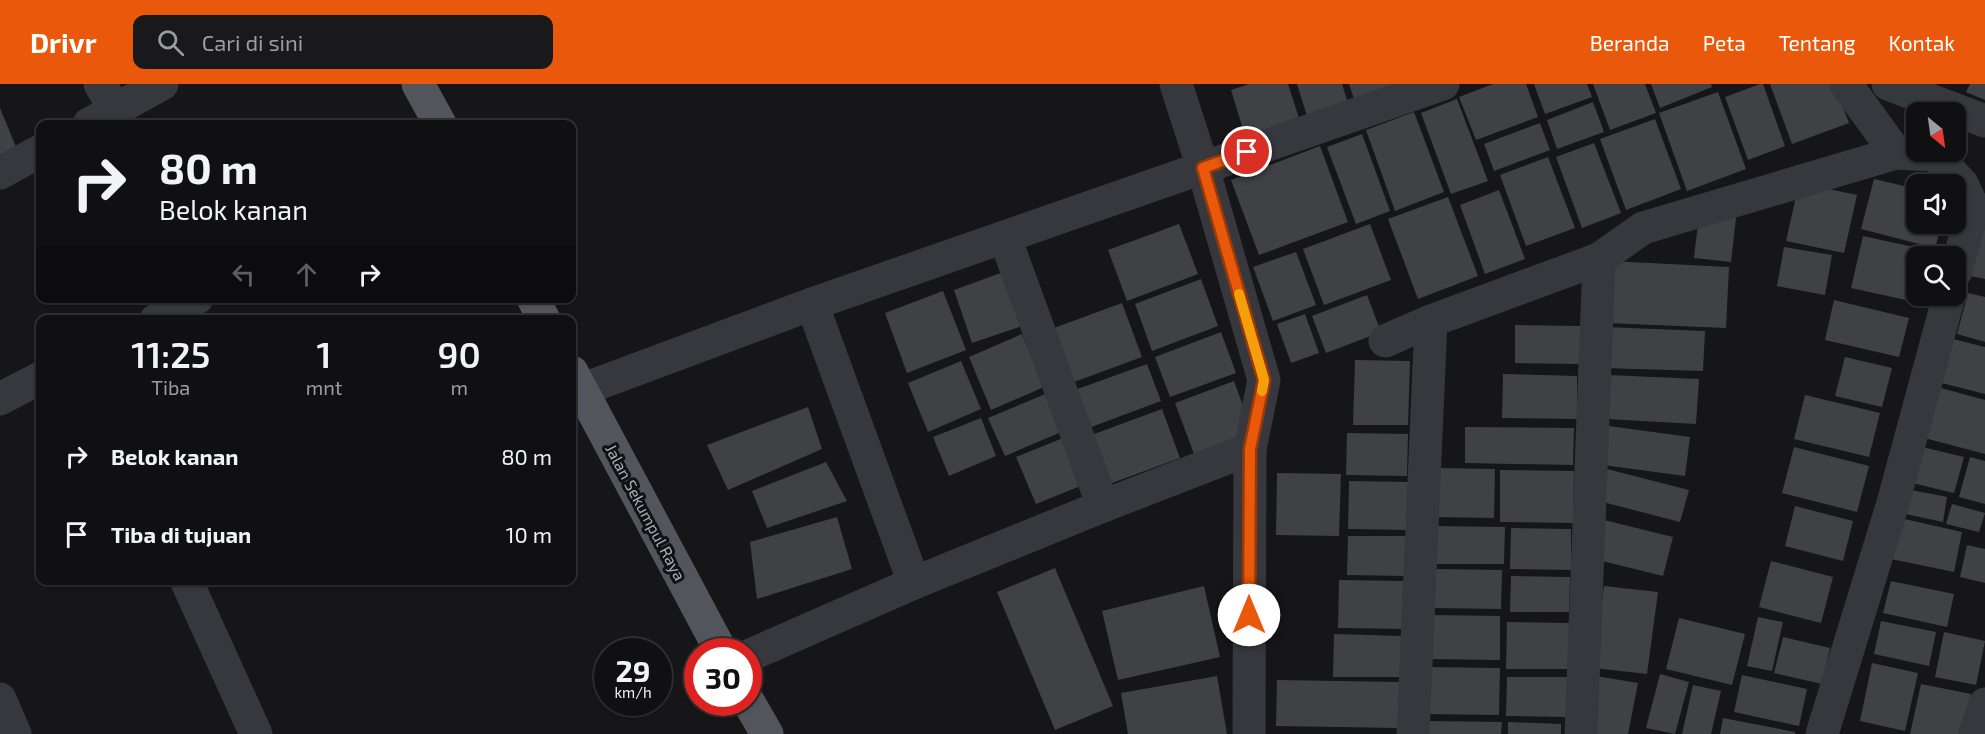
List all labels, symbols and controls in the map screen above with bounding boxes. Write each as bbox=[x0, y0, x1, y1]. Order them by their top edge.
search box bbox=[133, 15, 553, 69]
text: Drivr bbox=[30, 25, 97, 59]
icon: search bbox=[154, 26, 187, 59]
text: Cari di sini bbox=[202, 29, 303, 55]
text: Beranda bbox=[1590, 30, 1670, 55]
text: Peta bbox=[1703, 30, 1746, 55]
text: Tentang bbox=[1779, 30, 1856, 55]
text: Kontak bbox=[1889, 30, 1955, 55]
north arrow bbox=[1906, 102, 1966, 162]
map controls bbox=[1906, 102, 1966, 306]
pin bbox=[1221, 126, 1272, 177]
icon: arrive bbox=[1230, 135, 1263, 168]
text: 80 m bbox=[159, 142, 258, 192]
icon: right bbox=[60, 144, 138, 222]
button: sound bbox=[1906, 174, 1966, 234]
text: Belok kanan bbox=[159, 193, 308, 225]
button: search bbox=[1906, 246, 1966, 306]
icon: left bbox=[227, 258, 260, 291]
icon: ahead bbox=[290, 258, 323, 291]
icon: right bbox=[353, 258, 386, 291]
text: 11:25 bbox=[131, 332, 210, 375]
text: 1 bbox=[316, 332, 332, 375]
text: 90 bbox=[438, 332, 481, 375]
text: Tiba bbox=[151, 375, 190, 399]
text: mnt bbox=[306, 375, 342, 399]
text: m bbox=[450, 375, 468, 399]
icon: right bbox=[60, 440, 93, 473]
street label: Jalan Sekumpul Raya bbox=[602, 441, 690, 583]
text: Belok kanan bbox=[111, 443, 238, 469]
text: 80 m bbox=[501, 443, 552, 469]
icon: arrive bbox=[60, 518, 93, 551]
text: Tiba di tujuan bbox=[111, 521, 251, 547]
text: 10 m bbox=[506, 521, 552, 547]
position arrow bbox=[1217, 583, 1281, 647]
speed limit sign: 30 bbox=[684, 638, 762, 716]
text: 29 bbox=[615, 652, 651, 688]
text: km/h bbox=[614, 683, 652, 701]

